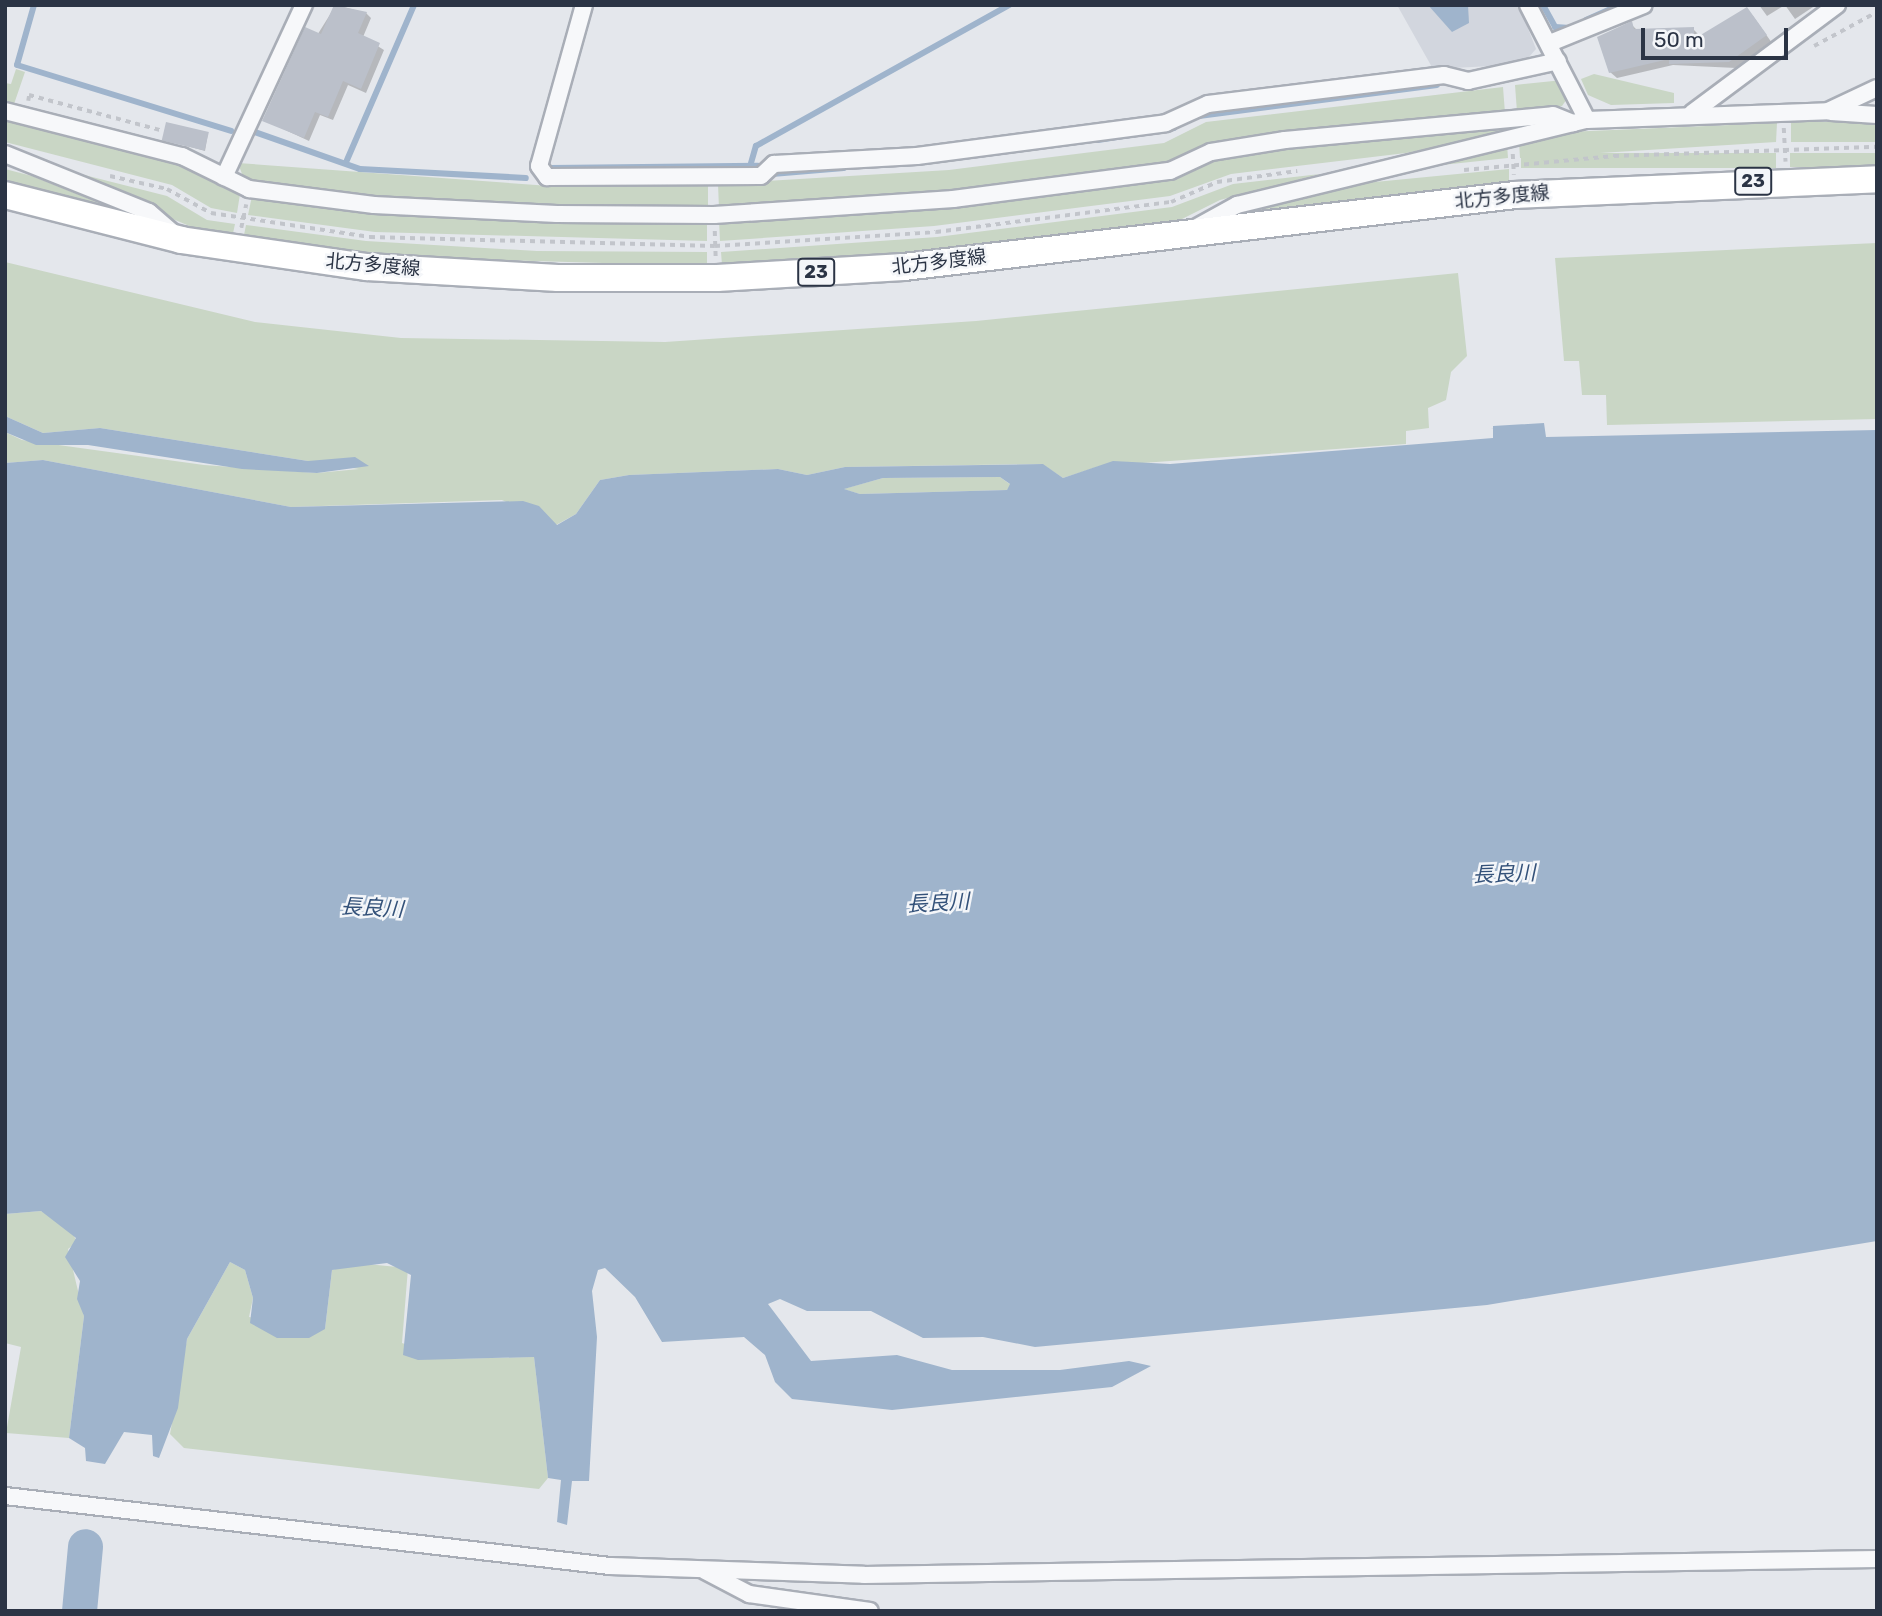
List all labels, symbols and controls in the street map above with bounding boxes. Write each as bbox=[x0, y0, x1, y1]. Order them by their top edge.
scale bar bbox=[1644, 14, 1791, 58]
text: 50 m bbox=[1654, 27, 1704, 52]
road number: 23 bbox=[1734, 166, 1772, 196]
street label: 北方多度線 bbox=[1454, 181, 1550, 213]
street label: 北方多度線 bbox=[890, 245, 988, 279]
street label: 北方多度線 bbox=[325, 250, 421, 280]
road number: 23 bbox=[797, 258, 835, 286]
water label: 長良川 bbox=[1472, 860, 1536, 888]
water label: 長良川 bbox=[906, 889, 970, 917]
water label: 長良川 bbox=[340, 894, 404, 922]

